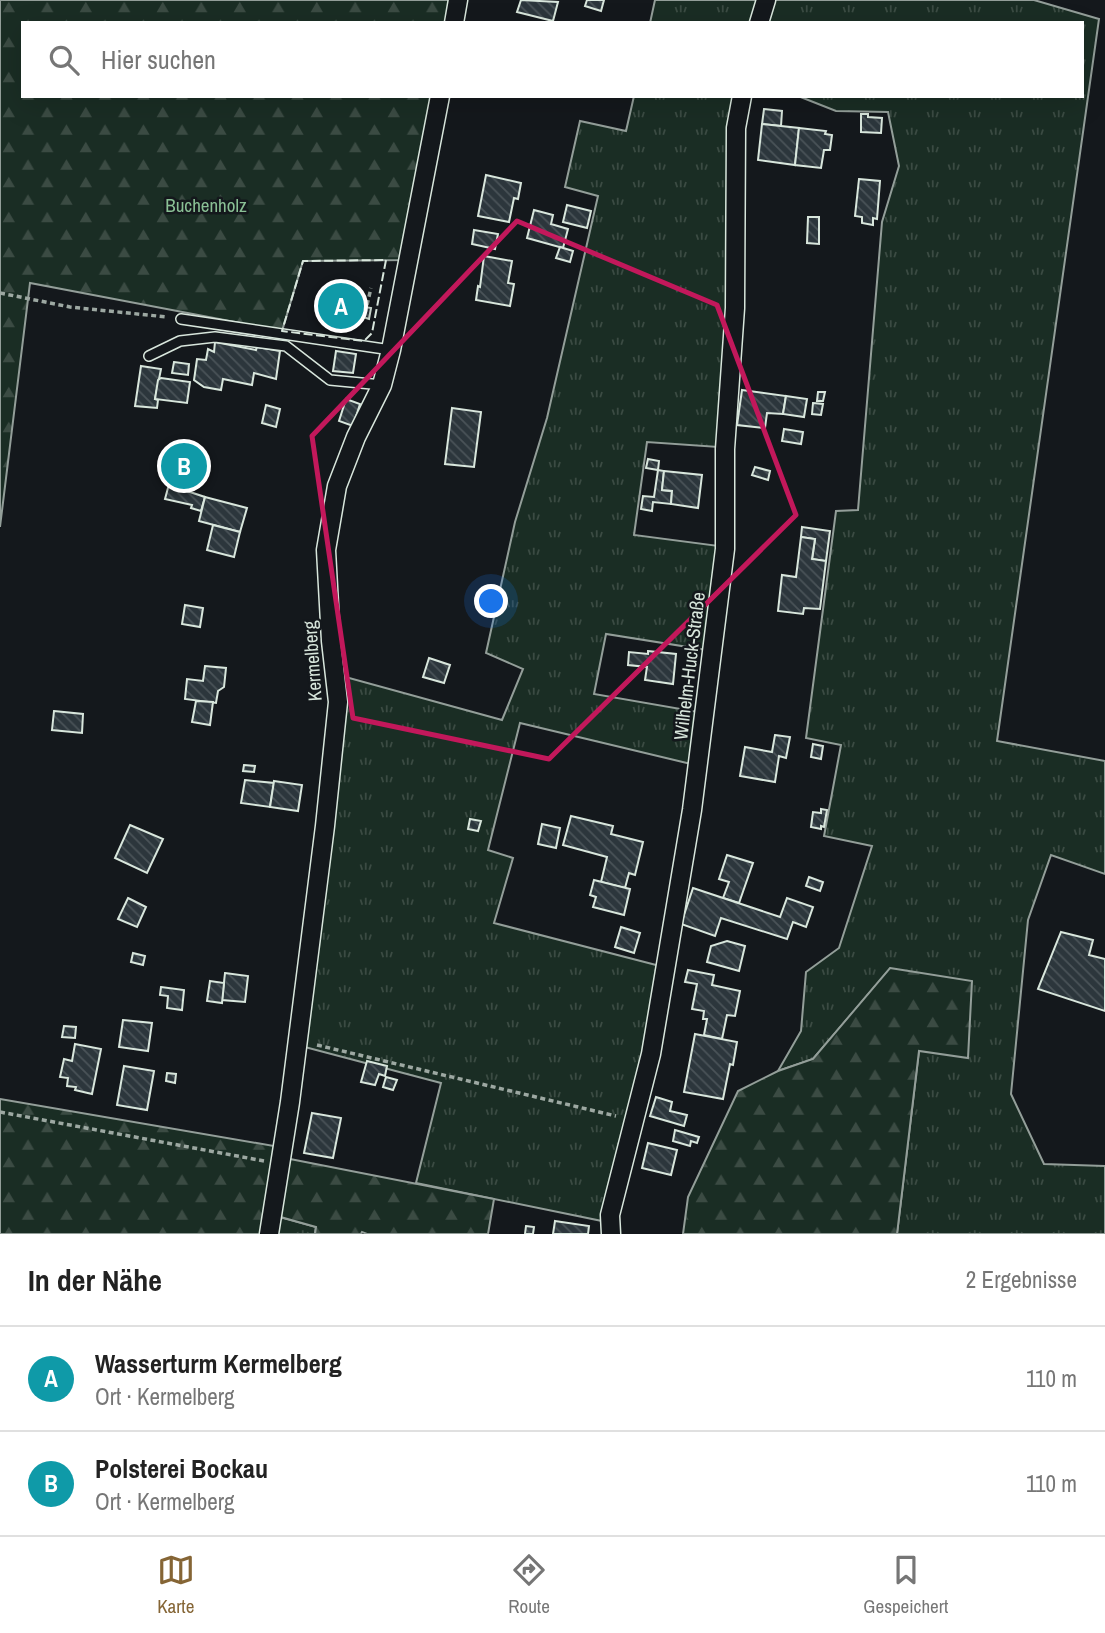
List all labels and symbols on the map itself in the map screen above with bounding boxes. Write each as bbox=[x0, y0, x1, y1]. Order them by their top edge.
park label: Buchenholz bbox=[165, 192, 247, 218]
pin: A bbox=[318, 280, 364, 332]
pin: B bbox=[161, 440, 207, 492]
your location bbox=[474, 584, 508, 618]
street label: Wilhelm-Huck-Straße bbox=[667, 591, 711, 741]
street label: Kermelberg bbox=[296, 620, 328, 702]

